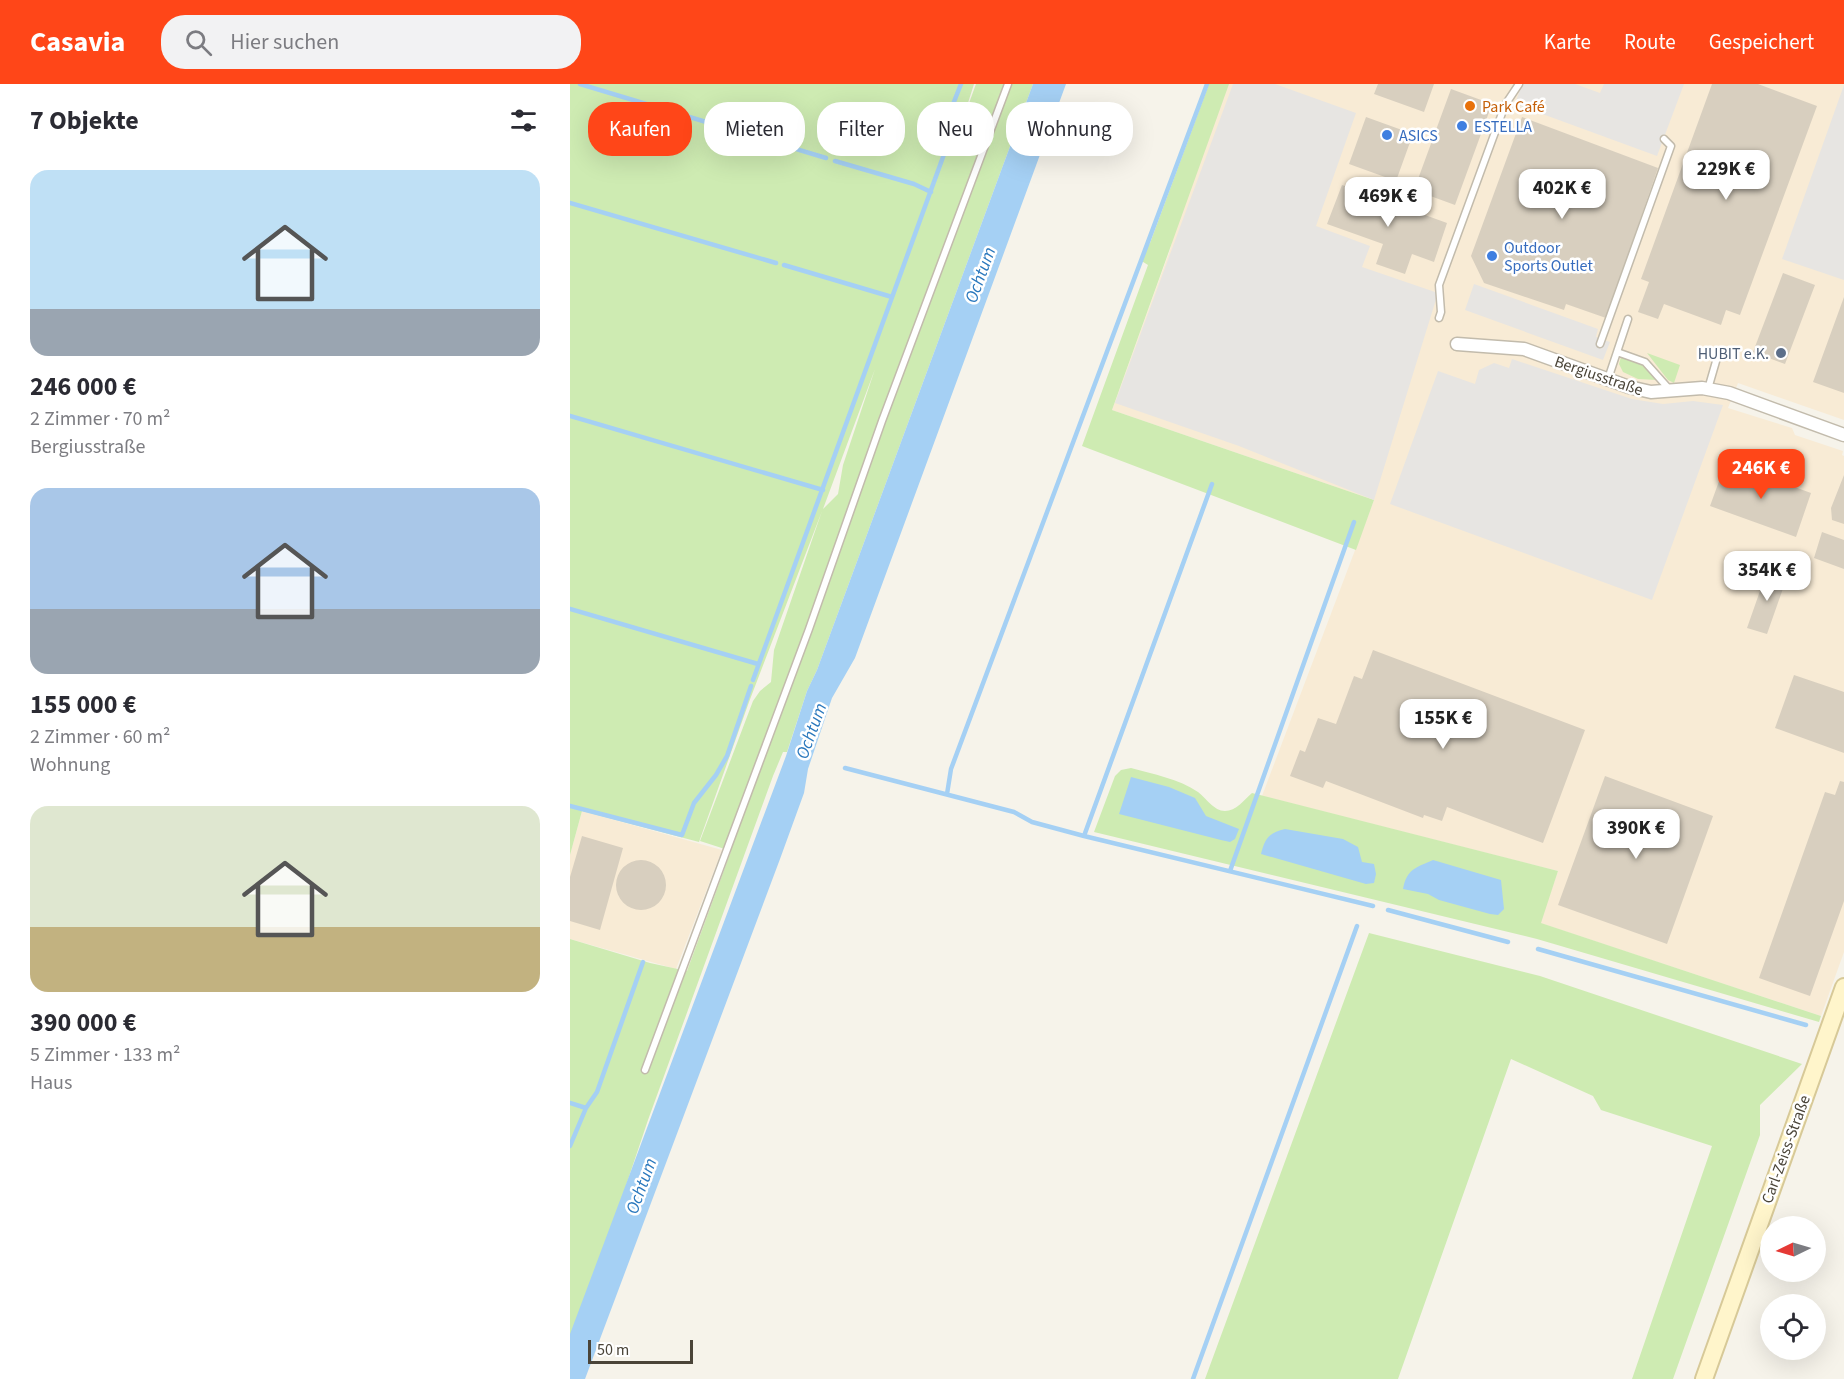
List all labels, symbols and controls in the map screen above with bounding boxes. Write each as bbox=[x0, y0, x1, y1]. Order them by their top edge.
search box bbox=[161, 15, 581, 69]
text: Casavia bbox=[30, 22, 125, 62]
icon: search bbox=[182, 26, 215, 59]
text: Hier suchen bbox=[230, 26, 339, 58]
text: Karte bbox=[1544, 27, 1591, 57]
text: Route bbox=[1624, 27, 1676, 57]
text: Gespeichert bbox=[1709, 27, 1814, 57]
place label: Park Café bbox=[1482, 96, 1545, 118]
marker: Park Café bbox=[1463, 99, 1477, 113]
text: 7 Objekte bbox=[30, 102, 139, 139]
chip: Kaufen bbox=[588, 102, 692, 156]
chip: Mieten bbox=[704, 102, 805, 156]
chip: Filter bbox=[817, 102, 905, 156]
chip: Neu bbox=[917, 102, 994, 156]
chip: Wohnung bbox=[1006, 102, 1133, 156]
icon: filters bbox=[507, 104, 540, 137]
place label: ESTELLA bbox=[1474, 116, 1532, 138]
marker: ESTELLA bbox=[1455, 119, 1469, 133]
place label: ASICS bbox=[1399, 125, 1438, 147]
marker: ASICS bbox=[1380, 128, 1394, 142]
pin: 229K € bbox=[1677, 150, 1775, 201]
text: 229K € bbox=[1697, 155, 1755, 183]
pin: 402K € bbox=[1513, 169, 1611, 220]
text: 402K € bbox=[1533, 174, 1591, 202]
pin: 469K € bbox=[1339, 177, 1437, 228]
text: 469K € bbox=[1359, 182, 1417, 210]
icon: home bbox=[231, 209, 339, 317]
place label: Outdoor Sports Outlet bbox=[1504, 237, 1593, 277]
water label: Ochtum bbox=[959, 244, 1002, 307]
marker: Outdoor Sports Outlet bbox=[1485, 249, 1499, 263]
place label: HUBIT e.K. bbox=[1698, 343, 1769, 365]
marker: HUBIT e.K. bbox=[1774, 346, 1788, 360]
street label: Bergiusstraße bbox=[1551, 351, 1646, 401]
text: 246 000 € bbox=[30, 368, 137, 405]
text: 2 Zimmer · 70 m² bbox=[30, 405, 170, 433]
text: Bergiusstraße bbox=[30, 433, 145, 461]
pin: 246K € bbox=[1712, 449, 1810, 500]
text: 246K € bbox=[1732, 454, 1790, 482]
icon: home bbox=[231, 527, 339, 635]
pin: 354K € bbox=[1718, 551, 1816, 602]
text: 354K € bbox=[1738, 556, 1796, 584]
text: 155 000 € bbox=[30, 686, 137, 723]
pin: 155K € bbox=[1394, 699, 1492, 750]
water label: Ochtum bbox=[790, 700, 833, 763]
text: 155K € bbox=[1414, 704, 1472, 732]
text: 2 Zimmer · 60 m² bbox=[30, 723, 170, 751]
text: Wohnung bbox=[30, 751, 110, 779]
pin: 390K € bbox=[1587, 809, 1685, 860]
text: 390K € bbox=[1607, 814, 1665, 842]
icon: home bbox=[231, 845, 339, 953]
text: 390 000 € bbox=[30, 1004, 137, 1041]
text: 5 Zimmer · 133 m² bbox=[30, 1041, 180, 1069]
text: Haus bbox=[30, 1069, 72, 1097]
street label: Carl-Zeiss-Straße bbox=[1756, 1092, 1816, 1207]
water label: Ochtum bbox=[620, 1155, 663, 1218]
north arrow bbox=[1760, 1216, 1826, 1282]
map controls bbox=[1760, 1216, 1826, 1360]
button: locate bbox=[1760, 1294, 1826, 1360]
scale bar bbox=[588, 1337, 693, 1364]
text: 50 m bbox=[597, 1339, 629, 1361]

